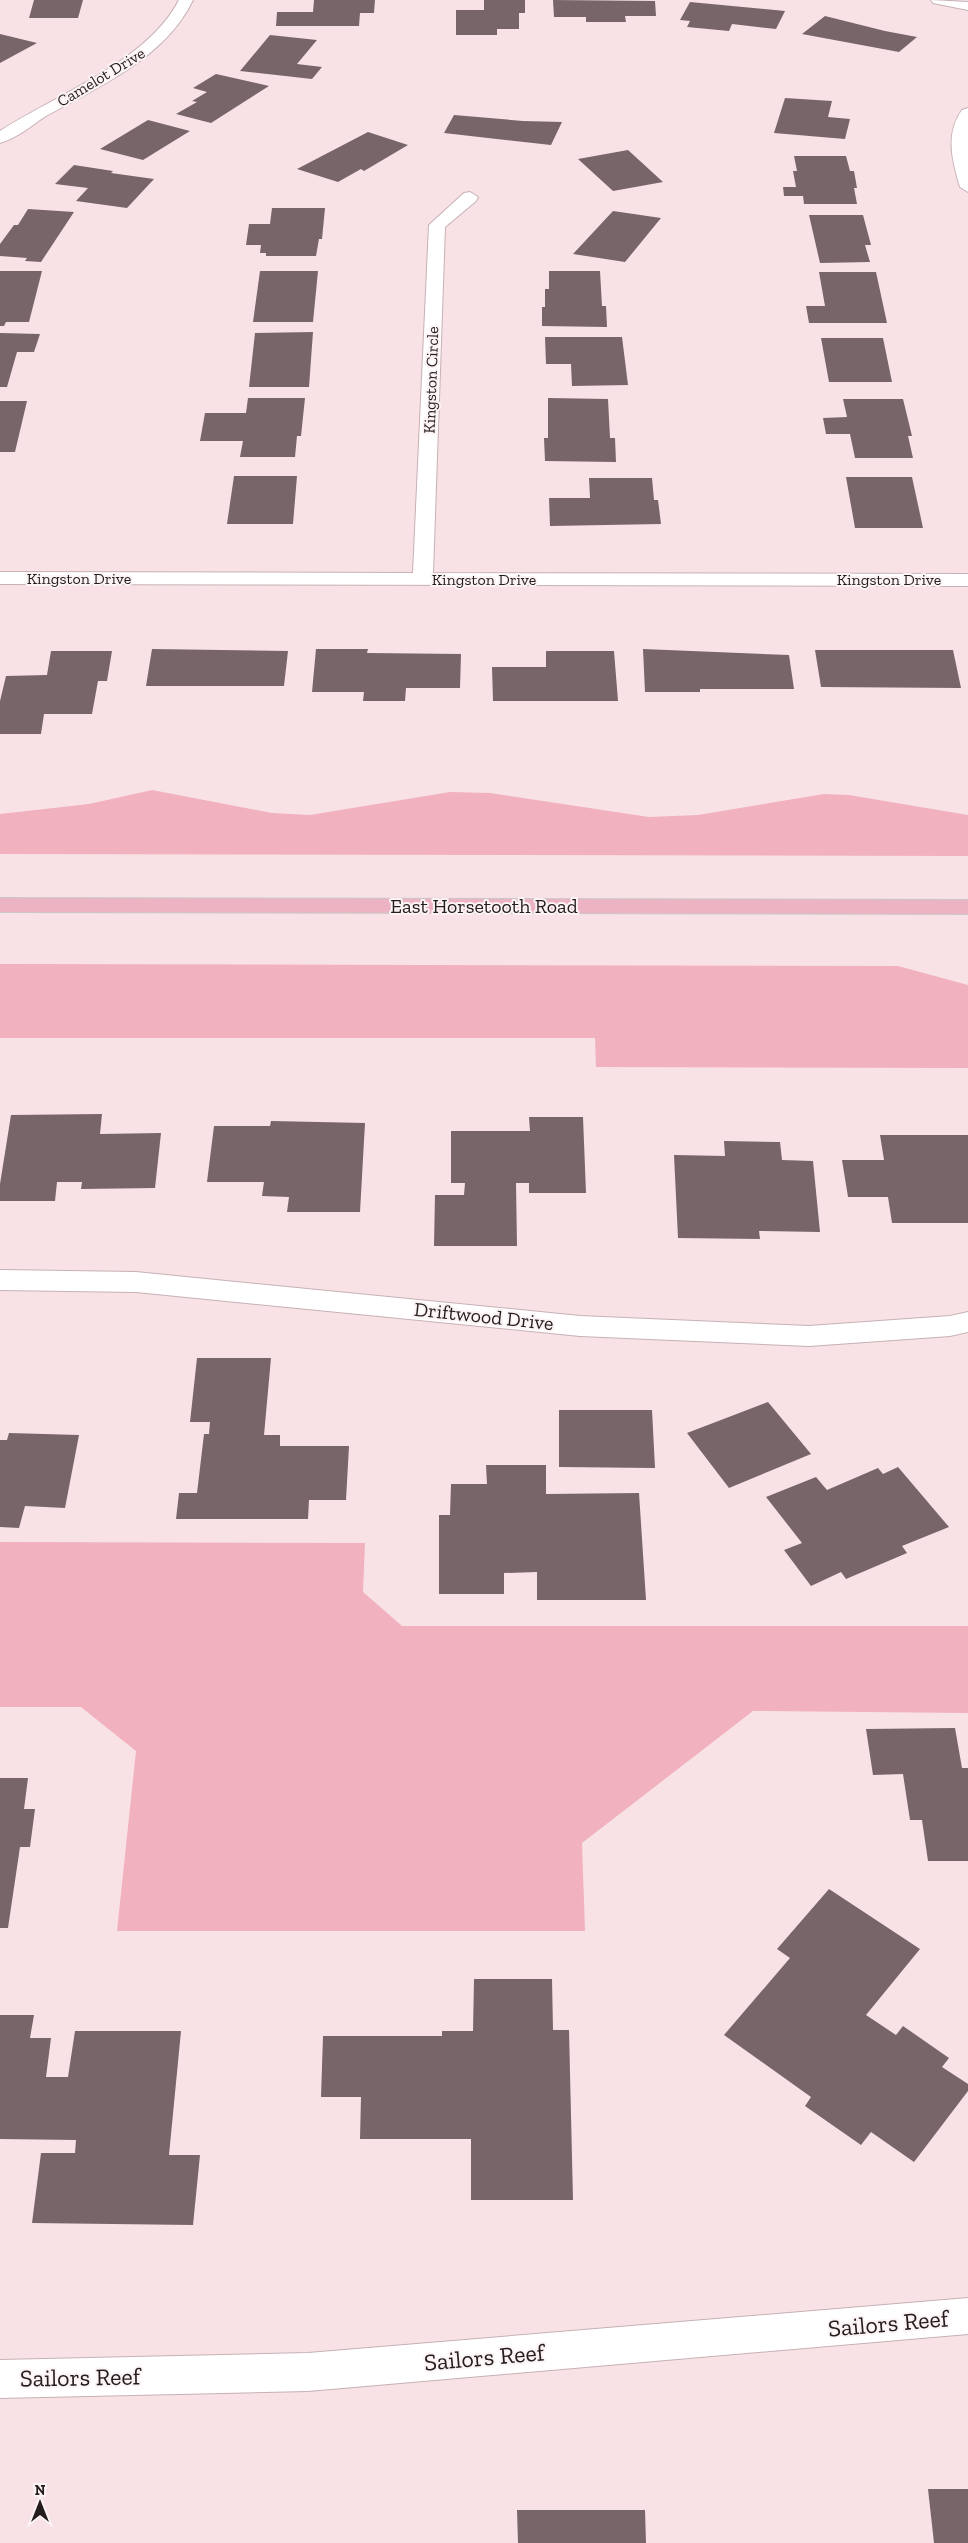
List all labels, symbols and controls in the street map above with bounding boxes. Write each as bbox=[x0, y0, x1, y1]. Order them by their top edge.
street label: Camelot Drive bbox=[54, 43, 148, 111]
street label: Kingston Circle bbox=[420, 326, 442, 434]
street label: Kingston Drive bbox=[27, 569, 131, 588]
street label: Kingston Drive bbox=[432, 570, 536, 589]
street label: Kingston Drive bbox=[837, 570, 941, 589]
street label: East Horsetooth Road bbox=[390, 894, 578, 918]
street label: Driftwood Drive bbox=[413, 1297, 555, 1335]
street label: Sailors Reef bbox=[827, 2303, 952, 2343]
street label: Sailors Reef bbox=[423, 2337, 548, 2377]
street label: Sailors Reef bbox=[19, 2361, 143, 2393]
north arrow bbox=[15, 2478, 65, 2528]
text: N bbox=[35, 2482, 46, 2499]

